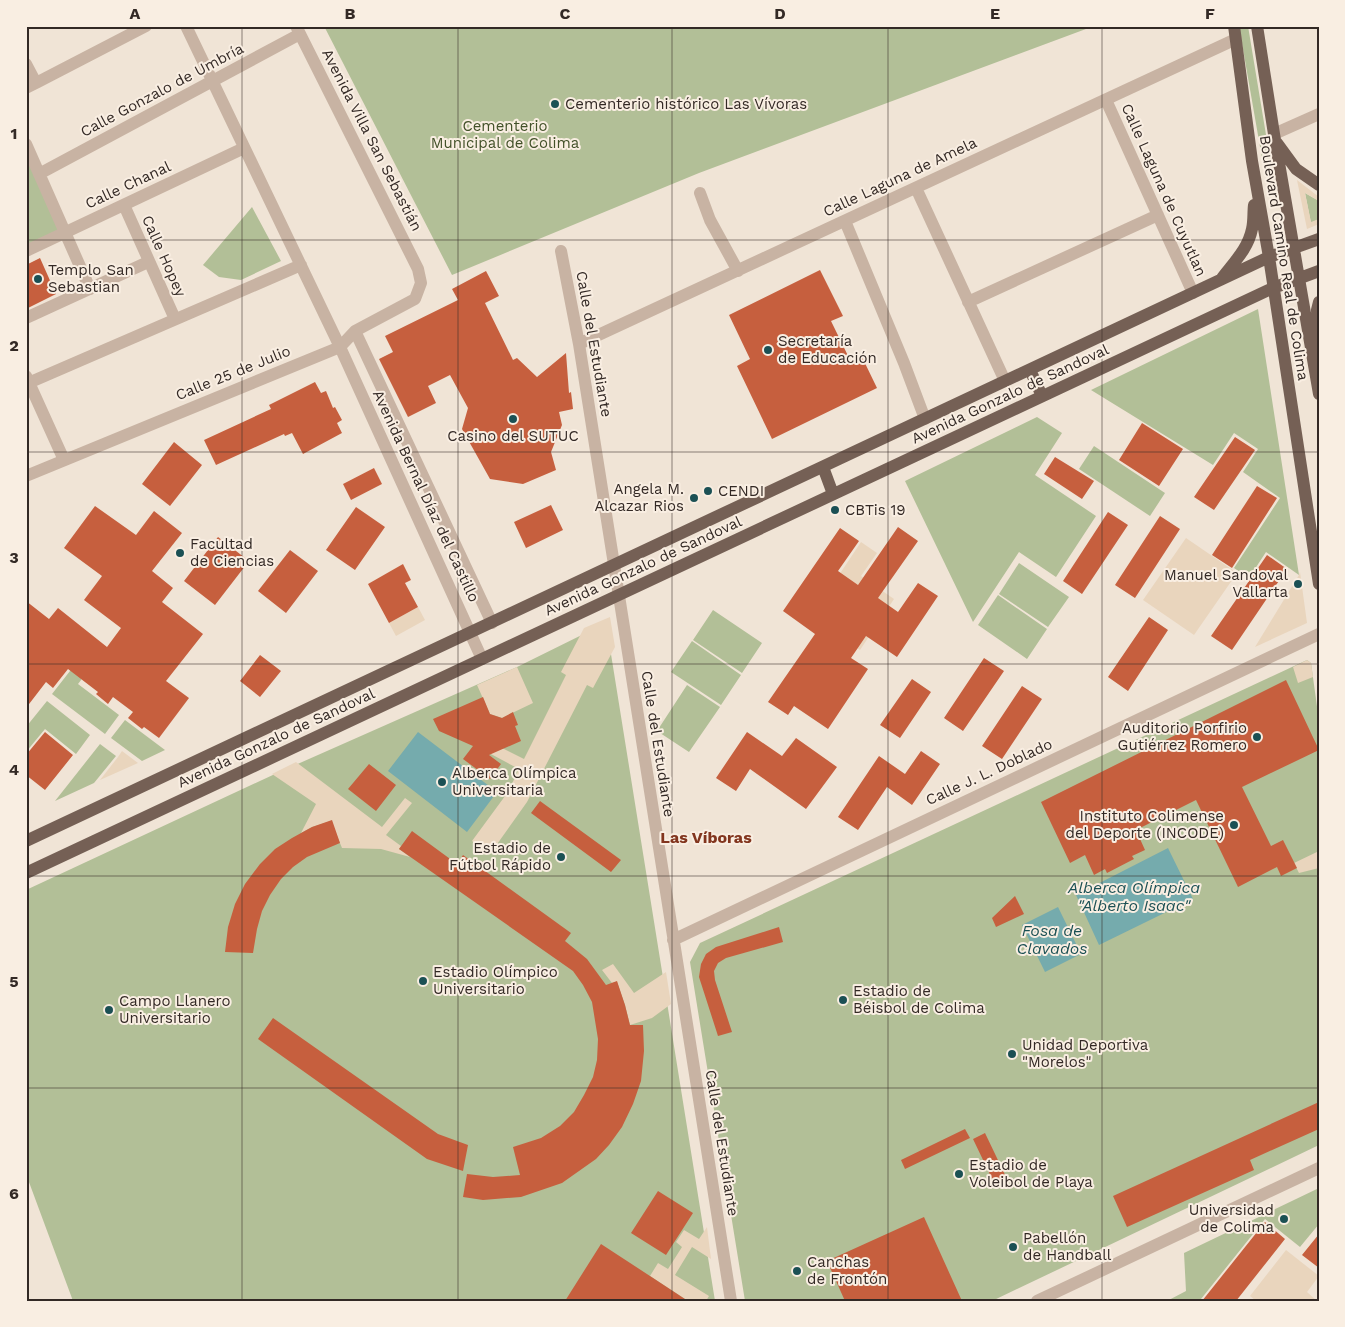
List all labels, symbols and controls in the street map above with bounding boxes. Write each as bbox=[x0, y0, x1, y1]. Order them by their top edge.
text: A bbox=[130, 4, 141, 23]
text: B bbox=[345, 4, 356, 23]
text: C bbox=[560, 4, 571, 23]
text: D bbox=[774, 4, 786, 23]
text: E bbox=[990, 4, 1000, 23]
text: F bbox=[1205, 4, 1215, 23]
street label: Calle Gonzalo de Umbría bbox=[77, 39, 247, 141]
street label: Avenida Villa San Sebastián bbox=[318, 46, 426, 234]
place label: Cementerio histórico Las Vívoras bbox=[565, 95, 807, 113]
marker: Cementerio histórico Las Vívoras bbox=[549, 98, 561, 110]
street label: Calle Laguna de Cuyutlan bbox=[1118, 101, 1210, 279]
park label: Cementerio Municipal de Colima bbox=[431, 117, 580, 152]
text: 1 bbox=[11, 124, 17, 143]
street label: Calle Laguna de Amela bbox=[820, 133, 980, 221]
street label: Boulevard Camino Real de Colima bbox=[1256, 134, 1312, 382]
street label: Calle Chanal bbox=[82, 157, 174, 213]
street label: Calle Hopey bbox=[138, 213, 190, 300]
place label: Templo San Sebastian bbox=[48, 261, 134, 296]
street label: Calle del Estudiante bbox=[572, 270, 616, 418]
marker: Templo San Sebastian bbox=[32, 273, 44, 285]
place label: Secretaría de Educación bbox=[778, 332, 877, 367]
text: 2 bbox=[9, 336, 19, 355]
street label: Avenida Gonzalo de Sandoval bbox=[908, 340, 1112, 448]
street label: Calle 25 de Julio bbox=[173, 342, 293, 404]
marker: Secretaría de Educación bbox=[762, 344, 774, 356]
street label: Avenida Bernal Díaz del Castillo bbox=[369, 387, 483, 605]
marker: Casino del SUTUC bbox=[507, 413, 519, 425]
place label: Casino del SUTUC bbox=[447, 427, 579, 445]
place label: Angela M. Alcazar Rios bbox=[594, 480, 684, 515]
place label: CENDI bbox=[718, 482, 764, 500]
marker: CENDI bbox=[702, 485, 714, 497]
marker: Angela M. Alcazar Rios bbox=[688, 492, 700, 504]
place label: CBTis 19 bbox=[845, 501, 906, 519]
marker: CBTis 19 bbox=[829, 504, 841, 516]
street label: Avenida Gonzalo de Sandoval bbox=[541, 512, 745, 620]
place label: Facultad de Ciencias bbox=[190, 535, 274, 570]
marker: Facultad de Ciencias bbox=[174, 547, 186, 559]
text: 3 bbox=[9, 548, 19, 567]
place label: Manuel Sandoval Vallarta bbox=[1164, 566, 1288, 601]
marker: Manuel Sandoval Vallarta bbox=[1292, 578, 1304, 590]
street label: Calle del Estudiante bbox=[638, 670, 678, 818]
street label: Avenida Gonzalo de Sandoval bbox=[174, 684, 378, 792]
place label: Auditorio Porfirio Gutiérrez Romero bbox=[1118, 719, 1247, 754]
marker: Auditorio Porfirio Gutiérrez Romero bbox=[1251, 731, 1263, 743]
street label: Calle J. L. Doblado bbox=[923, 735, 1055, 809]
text: 4 bbox=[9, 760, 19, 779]
place label: Alberca Olímpica Universitaria bbox=[452, 764, 577, 799]
marker: Alberca Olímpica Universitaria bbox=[436, 776, 448, 788]
place label: Instituto Colimense del Deporte (INCODE) bbox=[1066, 807, 1224, 842]
marker: Instituto Colimense del Deporte (INCODE) bbox=[1228, 819, 1240, 831]
district label: Las Víboras bbox=[660, 828, 752, 847]
place label: Estadio de Fútbol Rápido bbox=[449, 839, 551, 874]
marker: Estadio de Fútbol Rápido bbox=[555, 851, 567, 863]
water label: Alberca Olímpica "Alberto Isaac" bbox=[1067, 878, 1200, 915]
water label: Fosa de Clavados bbox=[1017, 921, 1087, 958]
place label: Estadio Olímpico Universitario bbox=[433, 963, 558, 998]
text: 5 bbox=[9, 972, 19, 991]
marker: Estadio Olímpico Universitario bbox=[417, 975, 429, 987]
place label: Estadio de Béisbol de Colima bbox=[853, 982, 985, 1017]
place label: Campo Llanero Universitario bbox=[119, 992, 230, 1027]
marker: Estadio de Béisbol de Colima bbox=[837, 994, 849, 1006]
marker: Campo Llanero Universitario bbox=[103, 1004, 115, 1016]
place label: Unidad Deportiva "Morelos" bbox=[1022, 1036, 1149, 1071]
marker: Unidad Deportiva "Morelos" bbox=[1006, 1048, 1018, 1060]
street label: Calle del Estudiante bbox=[702, 1069, 742, 1217]
place label: Estadio de Voleibol de Playa bbox=[969, 1156, 1093, 1191]
marker: Estadio de Voleibol de Playa bbox=[953, 1168, 965, 1180]
text: 6 bbox=[9, 1184, 19, 1203]
place label: Universidad de Colima bbox=[1189, 1201, 1274, 1236]
marker: Universidad de Colima bbox=[1278, 1213, 1290, 1225]
place label: Pabellón de Handball bbox=[1023, 1229, 1112, 1264]
marker: Pabellón de Handball bbox=[1007, 1241, 1019, 1253]
place label: Canchas de Frontón bbox=[807, 1253, 887, 1288]
marker: Canchas de Frontón bbox=[791, 1265, 803, 1277]

